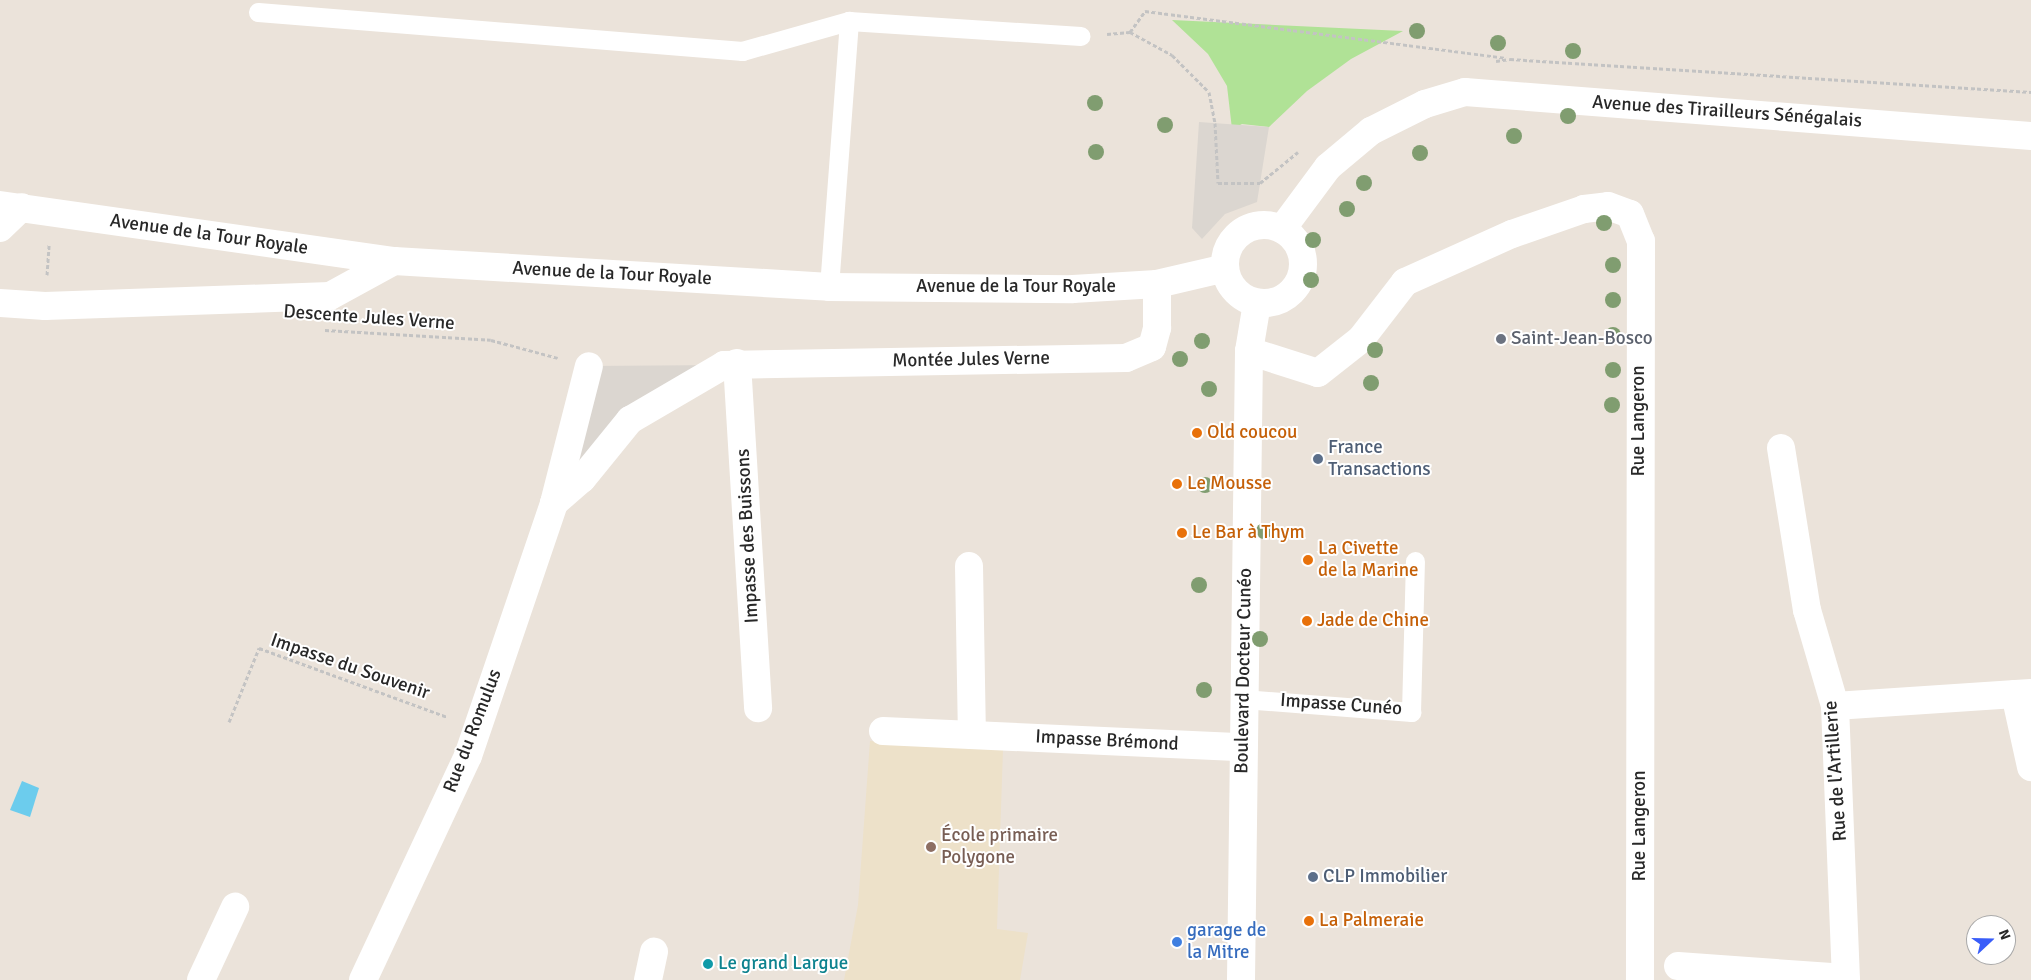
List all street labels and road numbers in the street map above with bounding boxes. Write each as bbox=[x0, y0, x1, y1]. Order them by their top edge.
street label: Avenue des Tirailleurs Sénégalais bbox=[1591, 91, 1863, 133]
street label: Avenue de la Tour Royale bbox=[108, 210, 310, 260]
street label: Avenue de la Tour Royale bbox=[512, 257, 712, 291]
street label: Avenue de la Tour Royale bbox=[916, 276, 1116, 298]
street label: Descente Jules Verne bbox=[283, 301, 455, 335]
street label: Montée Jules Verne bbox=[892, 347, 1050, 373]
street label: Rue Langeron bbox=[1628, 365, 1650, 477]
street label: Impasse des Buissons bbox=[732, 448, 764, 624]
street label: Boulevard Docteur Cunéo bbox=[1231, 568, 1257, 774]
street label: Impasse du Souvenir bbox=[268, 629, 432, 705]
street label: Rue du Romulus bbox=[439, 666, 507, 796]
street label: Impasse Cunéo bbox=[1279, 689, 1403, 721]
street label: Rue de l'Artillerie bbox=[1820, 700, 1852, 842]
street label: Impasse Brémond bbox=[1035, 726, 1179, 756]
street label: Rue Langeron bbox=[1629, 770, 1651, 882]

